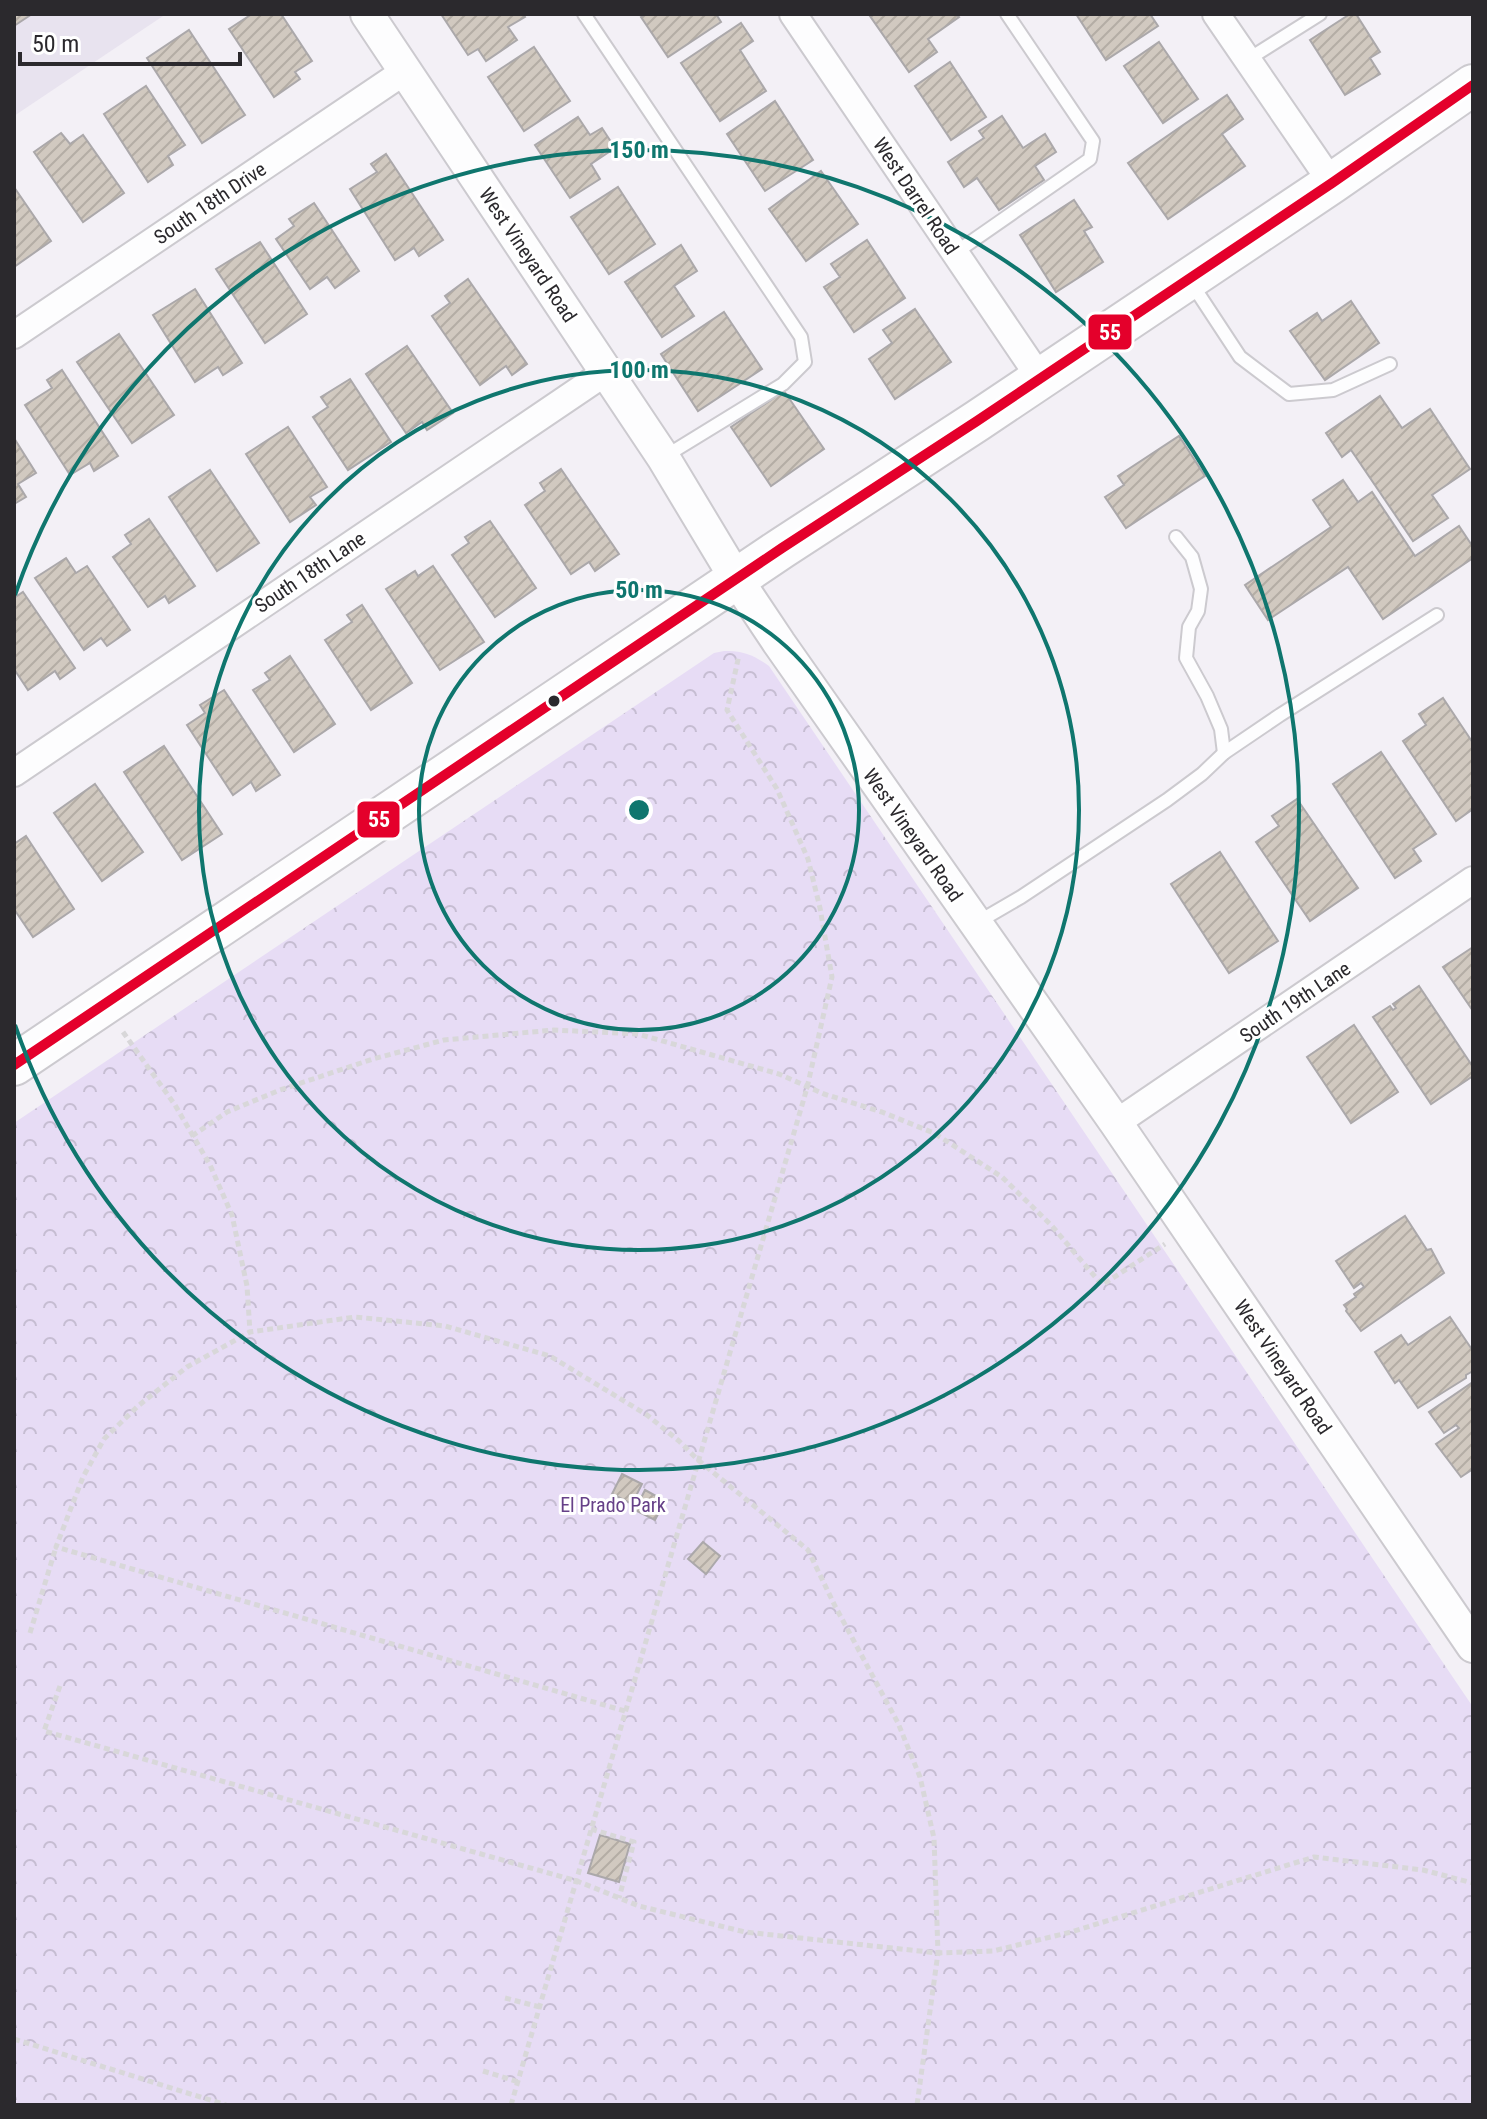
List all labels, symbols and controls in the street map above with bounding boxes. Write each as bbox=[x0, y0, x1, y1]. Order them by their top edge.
scale bar bbox=[20, 16, 240, 66]
text: 50 m bbox=[32, 30, 79, 58]
street label: West Darrel Road bbox=[868, 133, 964, 259]
text: 150 m bbox=[609, 136, 669, 164]
street label: South 18th Drive bbox=[149, 157, 271, 249]
street label: West Vineyard Road bbox=[474, 183, 582, 327]
line badge: 55 bbox=[1087, 313, 1133, 351]
text: 55 bbox=[1099, 320, 1121, 345]
text: 100 m bbox=[609, 356, 669, 384]
street label: South 18th Lane bbox=[250, 526, 370, 618]
text: 50 m bbox=[615, 576, 663, 604]
unlabelled marker bbox=[546, 693, 562, 709]
street label: West Vineyard Road bbox=[858, 764, 968, 906]
centre of rings bbox=[625, 796, 653, 824]
line badge: 55 bbox=[356, 800, 401, 839]
text: 55 bbox=[368, 807, 390, 832]
street label: South 19th Lane bbox=[1235, 956, 1355, 1048]
street label: West Vineyard Road bbox=[1229, 1295, 1337, 1439]
park label: El Prado Park bbox=[560, 1493, 666, 1517]

